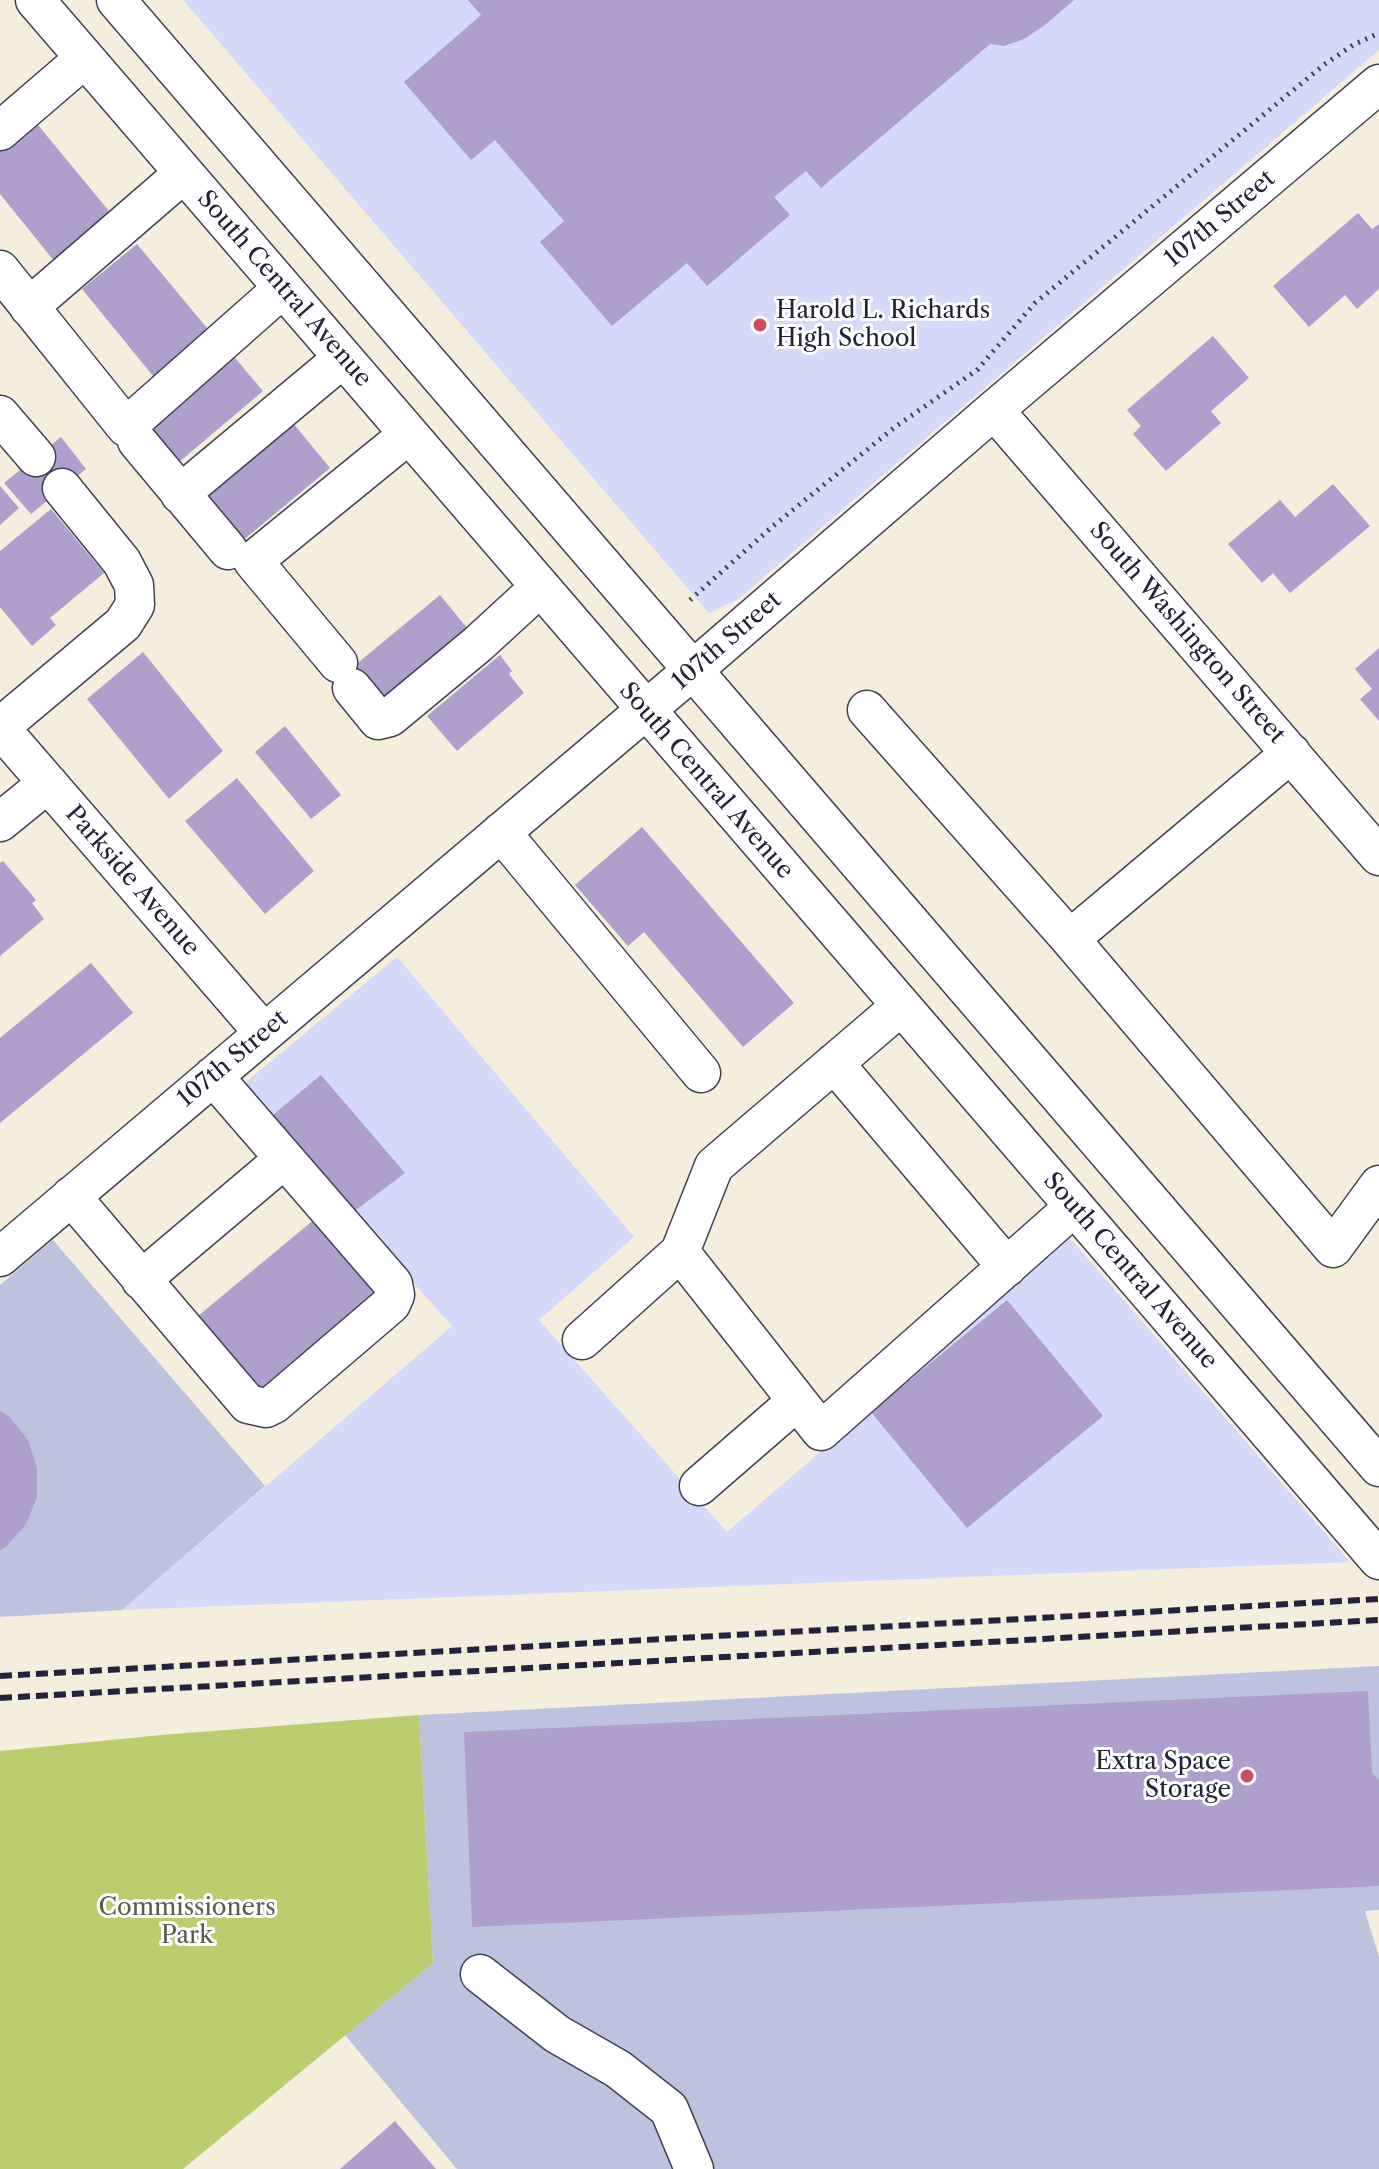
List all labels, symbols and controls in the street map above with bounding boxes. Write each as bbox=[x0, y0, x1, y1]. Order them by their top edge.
street label: 107th Street bbox=[1159, 165, 1281, 273]
street label: South Central Avenue bbox=[191, 185, 377, 393]
place label: Harold L. Richards High School bbox=[776, 297, 990, 353]
marker: Harold L. Richards High School bbox=[751, 316, 769, 334]
street label: South Washington Street bbox=[1083, 517, 1291, 749]
street label: 107th Street bbox=[667, 586, 787, 696]
street label: South Central Avenue bbox=[613, 677, 799, 885]
street label: Parkside Avenue bbox=[59, 800, 205, 962]
street label: 107th Street bbox=[172, 1005, 294, 1113]
street label: South Central Avenue bbox=[1037, 1167, 1223, 1375]
place label: Extra Space Storage bbox=[1095, 1748, 1231, 1804]
marker: Extra Space Storage bbox=[1238, 1767, 1256, 1785]
park label: Commissioners Park bbox=[98, 1894, 276, 1950]

